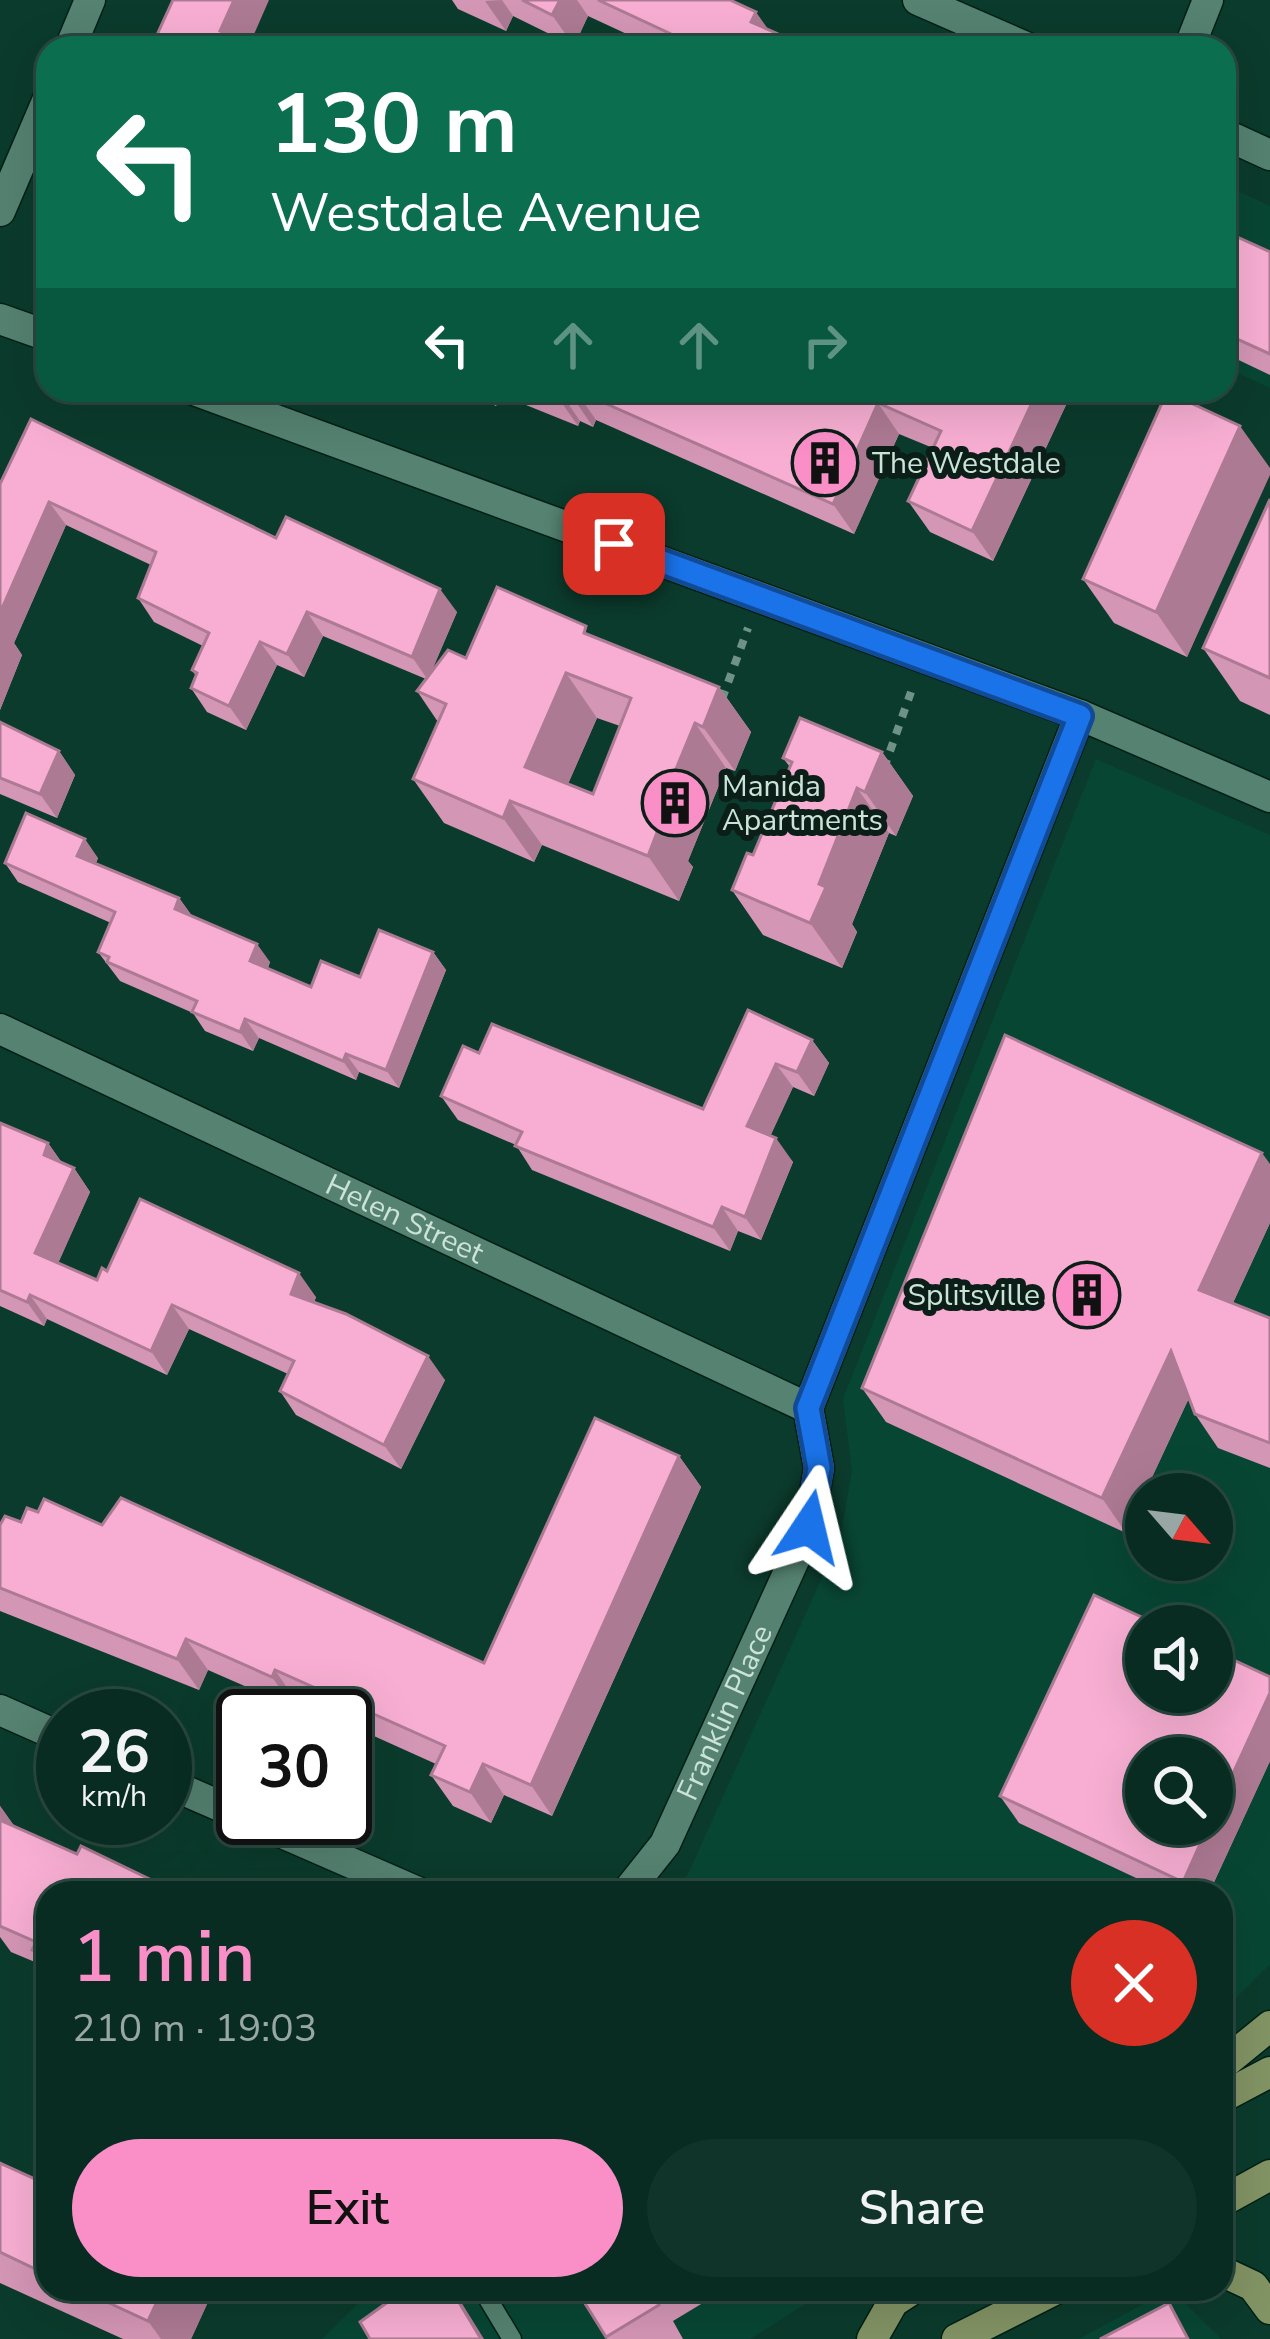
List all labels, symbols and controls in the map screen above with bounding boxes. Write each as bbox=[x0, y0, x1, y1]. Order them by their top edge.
text: 130 m bbox=[270, 67, 518, 182]
icon: left bbox=[72, 84, 228, 240]
text: Westdale Avenue bbox=[270, 176, 702, 250]
icon: left bbox=[414, 312, 480, 378]
icon: ahead bbox=[540, 312, 606, 378]
icon: ahead bbox=[666, 312, 732, 378]
icon: right bbox=[792, 312, 858, 378]
building icon: The Westdale bbox=[790, 428, 860, 498]
place label: The Westdale bbox=[872, 443, 1061, 484]
pin bbox=[563, 493, 665, 595]
icon: arrive bbox=[581, 511, 647, 577]
place label: Manida Apartments bbox=[722, 766, 883, 841]
building icon: Manida Apartments bbox=[640, 768, 710, 838]
street label: Helen Street bbox=[319, 1164, 491, 1274]
building icon: Splitsville bbox=[1052, 1260, 1122, 1330]
place label: Splitsville bbox=[908, 1275, 1040, 1316]
position arrow bbox=[746, 1464, 872, 1590]
north arrow bbox=[1125, 1473, 1233, 1581]
map controls bbox=[1125, 1473, 1233, 1845]
button: sound bbox=[1125, 1605, 1233, 1713]
street label: Franklin Place bbox=[667, 1618, 782, 1807]
speed limit sign: 30 bbox=[216, 1689, 372, 1845]
text: 26 bbox=[78, 1711, 150, 1793]
button: search bbox=[1125, 1737, 1233, 1845]
text: km/h bbox=[81, 1776, 147, 1817]
text: 1 min bbox=[72, 1908, 255, 2006]
button: close bbox=[1071, 1920, 1197, 2046]
text: 210 m · 19:03 bbox=[72, 2002, 317, 2055]
button: Exit bbox=[72, 2139, 623, 2277]
button: Share bbox=[647, 2139, 1197, 2277]

